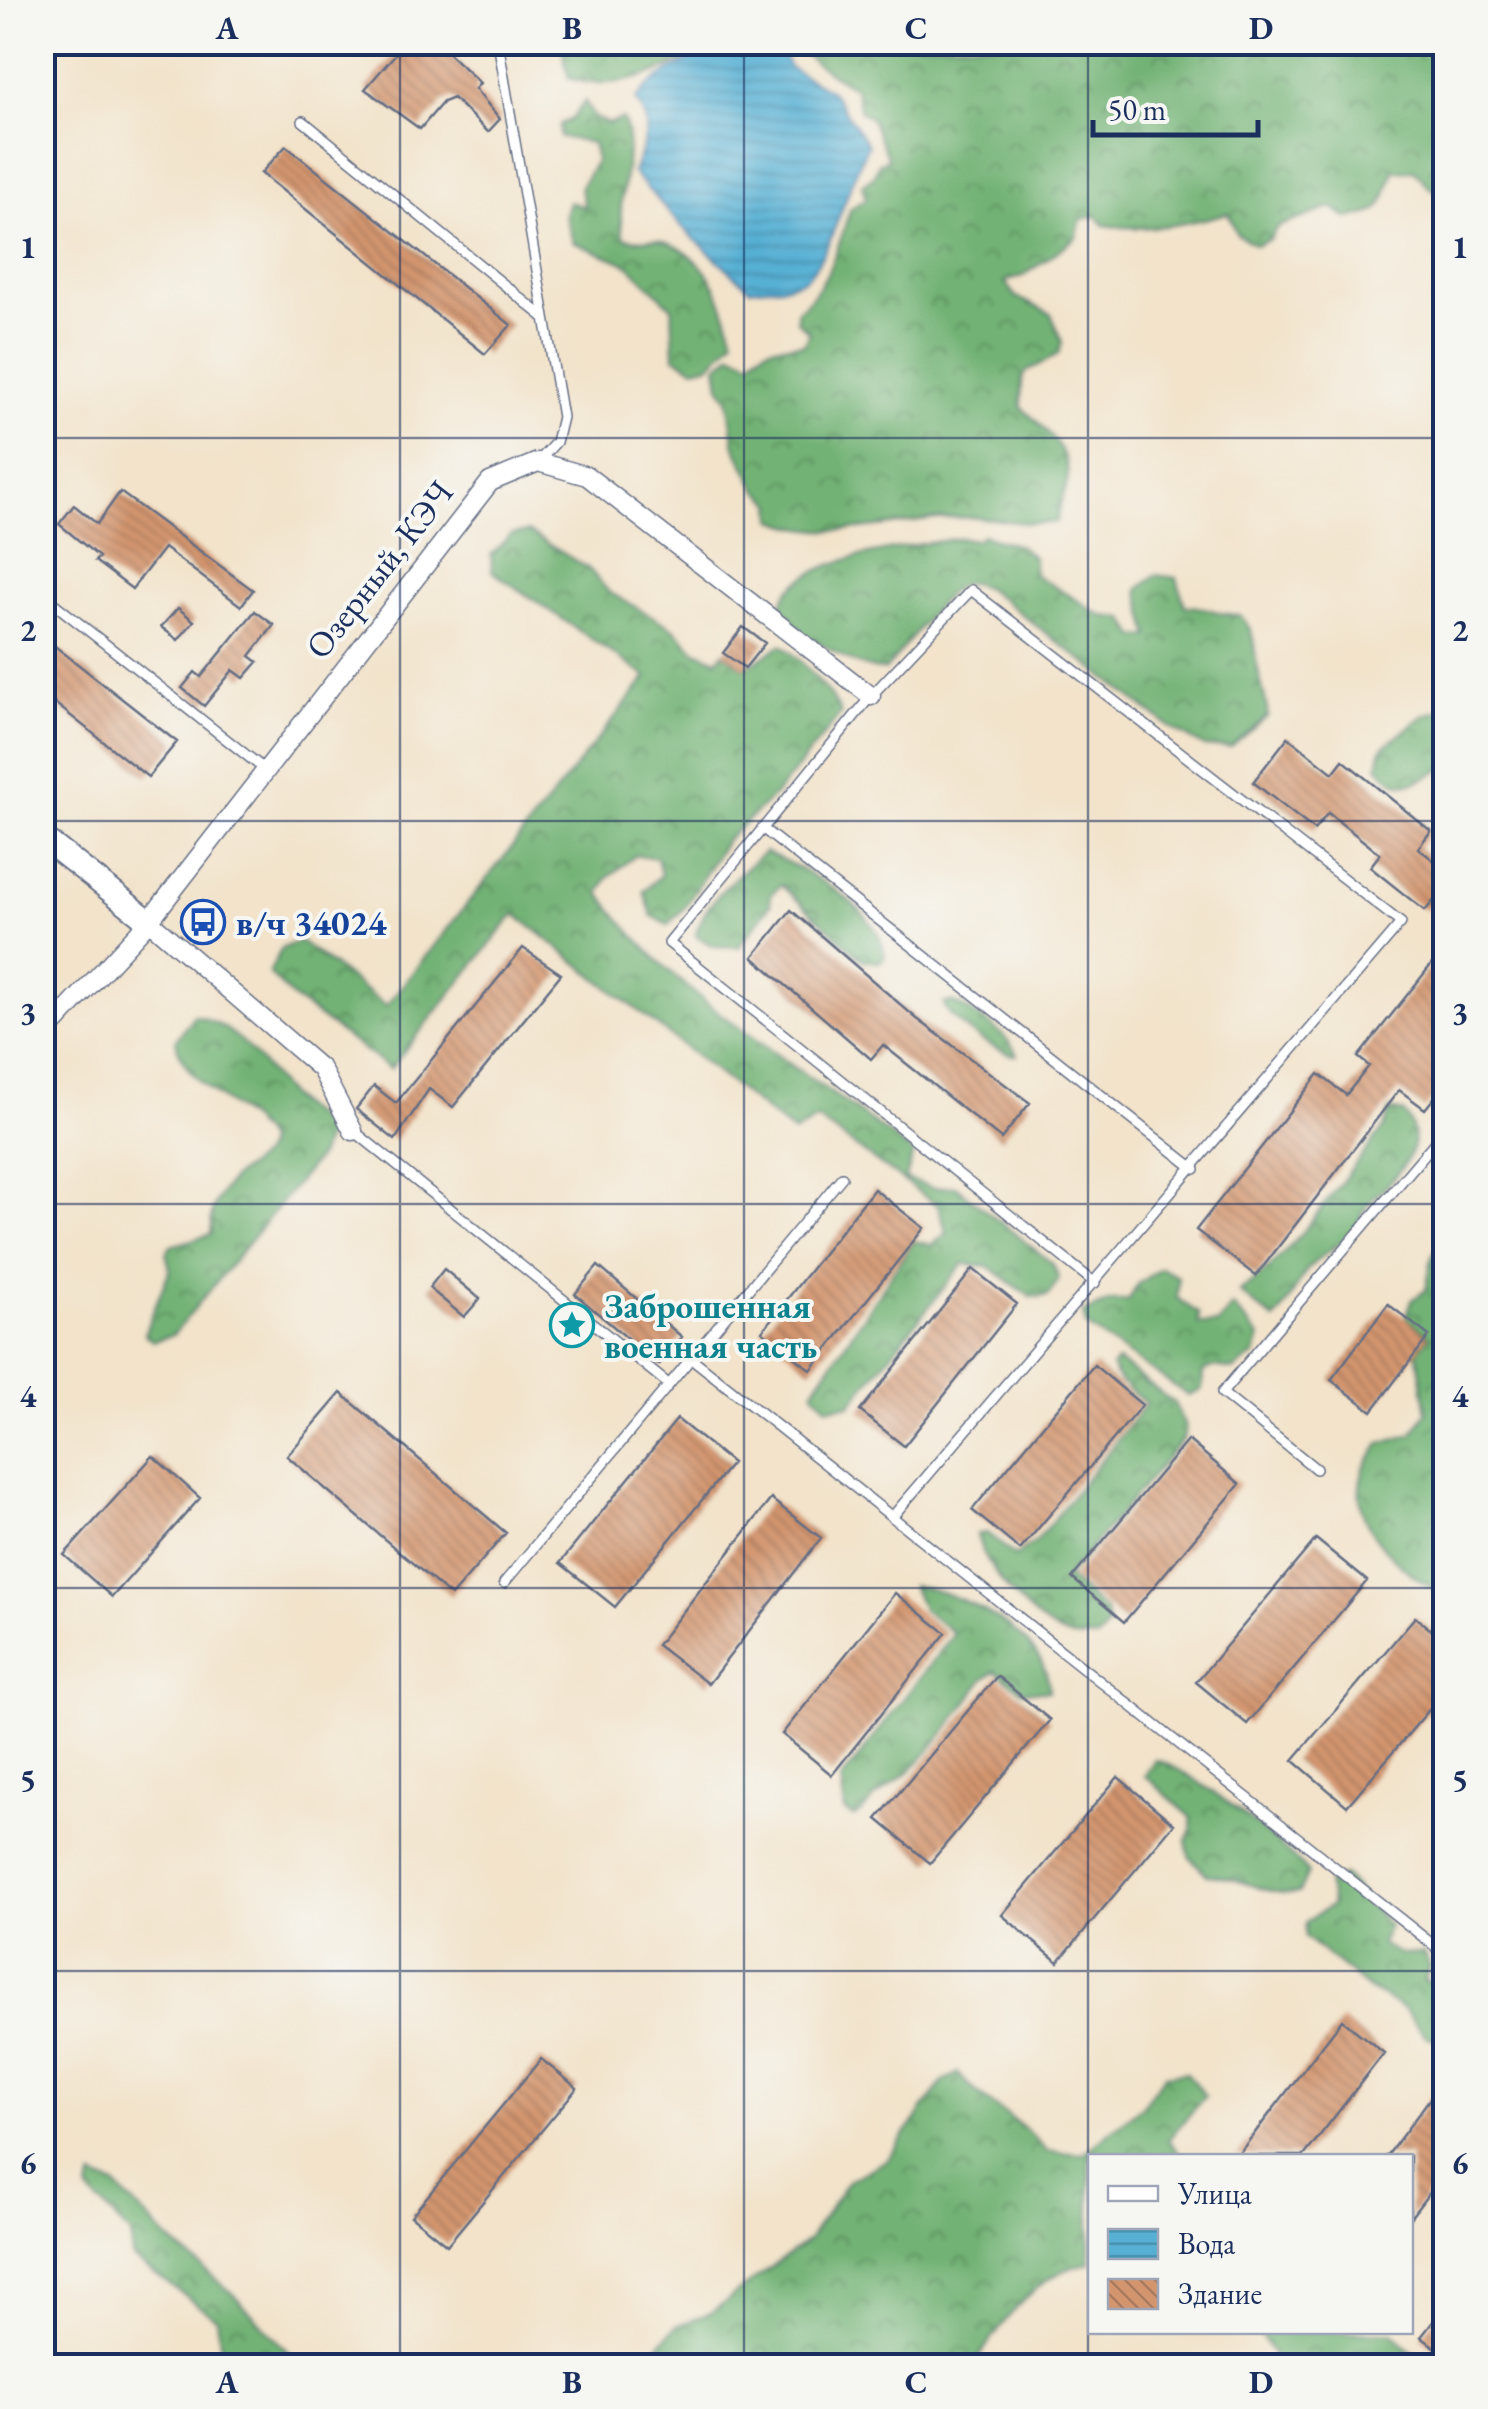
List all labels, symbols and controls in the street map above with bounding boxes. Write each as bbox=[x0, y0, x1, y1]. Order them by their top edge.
text: A bbox=[214, 7, 239, 49]
text: B bbox=[562, 7, 582, 49]
text: C bbox=[905, 7, 927, 49]
text: D bbox=[1249, 7, 1273, 49]
scale bar bbox=[1093, 75, 1258, 137]
text: 50 m bbox=[1108, 90, 1166, 129]
text: 1 bbox=[20, 226, 36, 268]
text: 1 bbox=[1452, 226, 1468, 268]
street label: Озерный, КЭЧ bbox=[295, 471, 464, 668]
text: 2 bbox=[20, 609, 37, 651]
text: 2 bbox=[1452, 609, 1469, 651]
bus stop icon: в/ч 34024 bbox=[180, 899, 226, 945]
place label: в/ч 34024 bbox=[236, 900, 387, 945]
text: 3 bbox=[20, 992, 36, 1034]
text: 3 bbox=[1452, 992, 1468, 1034]
place label: Заброшенная военная часть bbox=[604, 1283, 817, 1368]
place icon: Заброшенная военная часть bbox=[549, 1302, 595, 1348]
text: 4 bbox=[20, 1375, 38, 1417]
text: 4 bbox=[1452, 1375, 1470, 1417]
text: 5 bbox=[20, 1759, 36, 1801]
text: 5 bbox=[1452, 1759, 1468, 1801]
text: 6 bbox=[20, 2142, 37, 2184]
text: 6 bbox=[1452, 2142, 1469, 2184]
legend bbox=[1088, 2154, 1413, 2334]
text: Улица bbox=[1177, 2174, 1252, 2213]
text: Вода bbox=[1178, 2224, 1235, 2263]
text: Здание bbox=[1178, 2274, 1262, 2313]
text: A bbox=[214, 2361, 239, 2403]
text: B bbox=[562, 2361, 582, 2403]
text: C bbox=[905, 2361, 927, 2403]
text: D bbox=[1249, 2361, 1273, 2403]

